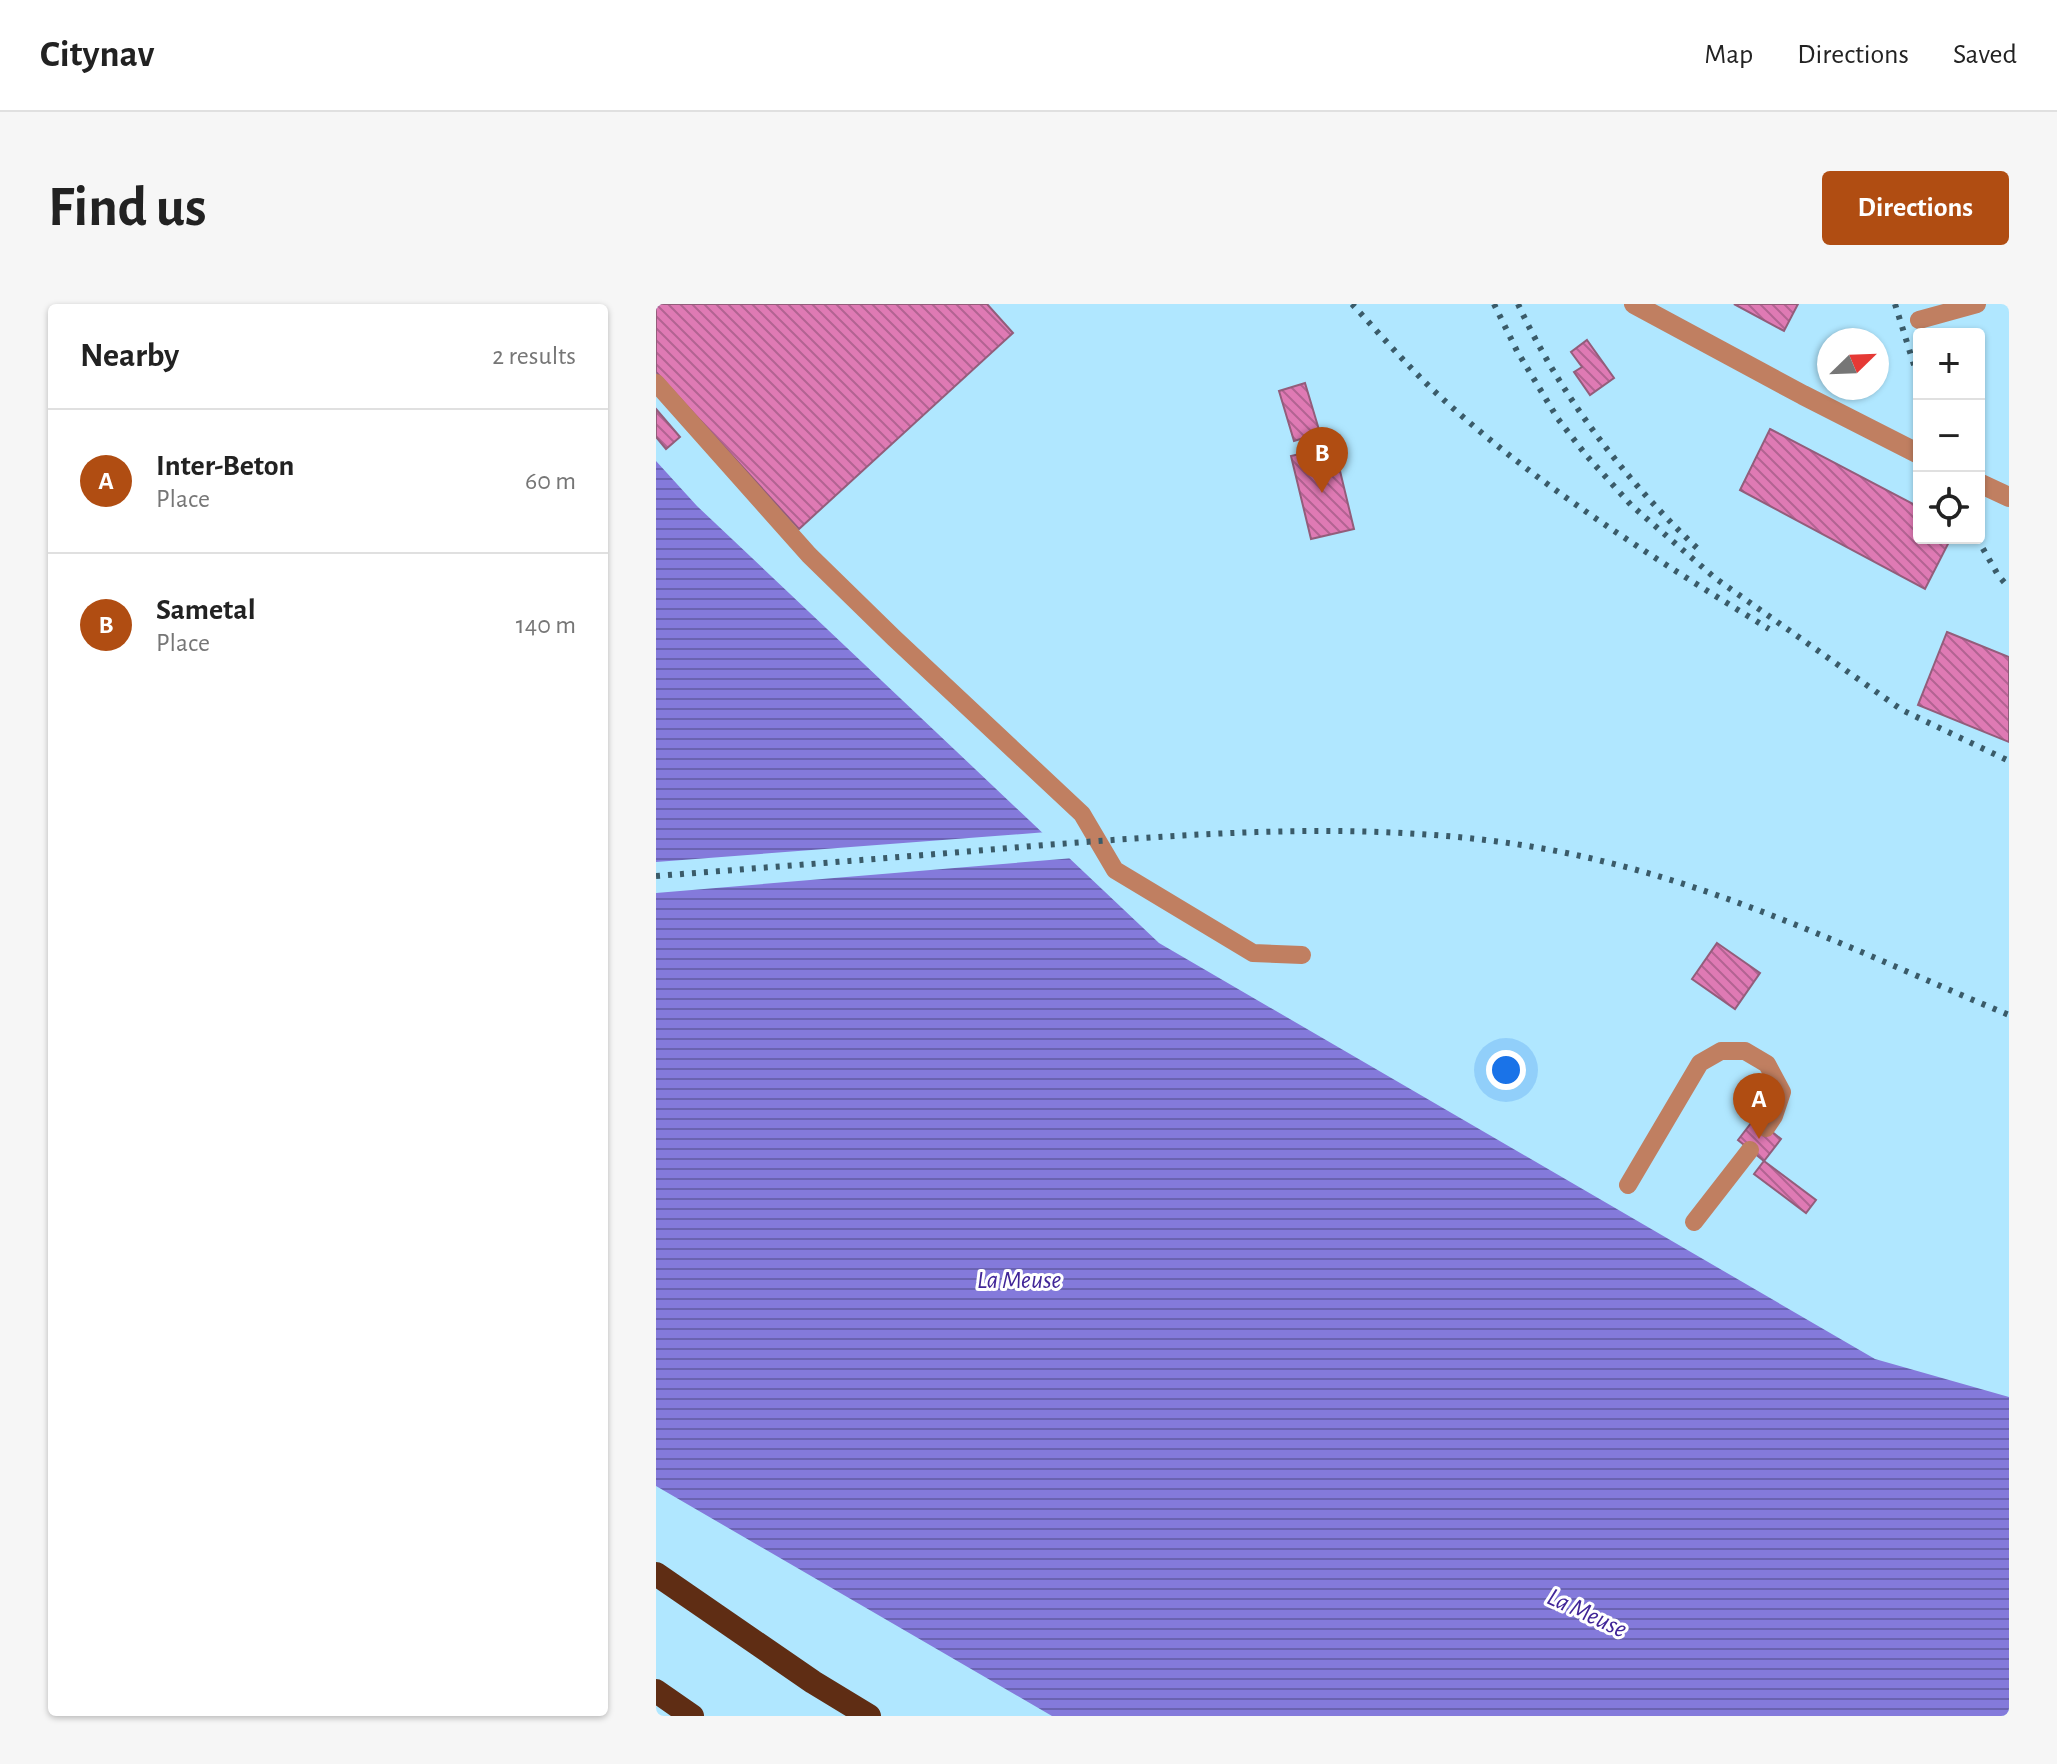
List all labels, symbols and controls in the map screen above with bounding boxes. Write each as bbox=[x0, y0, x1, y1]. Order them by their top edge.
text: Citynav bbox=[40, 36, 154, 74]
text: Map bbox=[1704, 41, 1753, 69]
text: Directions bbox=[1797, 41, 1909, 69]
text: Saved bbox=[1953, 41, 2017, 69]
button: Directions bbox=[1822, 171, 2009, 245]
text: Find us bbox=[48, 180, 206, 236]
north arrow bbox=[1817, 328, 1889, 400]
map controls bbox=[1913, 328, 1985, 544]
button: + bbox=[1913, 328, 1985, 400]
text: Nearby bbox=[80, 339, 179, 373]
text: 2 results bbox=[492, 343, 576, 369]
button: − bbox=[1913, 400, 1985, 472]
pin: B bbox=[1296, 427, 1348, 493]
text: Inter-Beton bbox=[156, 451, 294, 481]
text: A bbox=[98, 468, 114, 494]
text: 60 m bbox=[525, 468, 576, 494]
button: locate bbox=[1913, 472, 1985, 544]
text: Place bbox=[156, 486, 210, 512]
text: Sametal bbox=[156, 595, 256, 625]
text: B bbox=[98, 612, 114, 638]
text: 140 m bbox=[516, 612, 576, 638]
text: Place bbox=[156, 630, 210, 656]
your location bbox=[1486, 1050, 1526, 1090]
pin: A bbox=[1733, 1073, 1785, 1139]
water label: La Meuse bbox=[977, 1267, 1061, 1293]
water label: La Meuse bbox=[1543, 1583, 1631, 1643]

